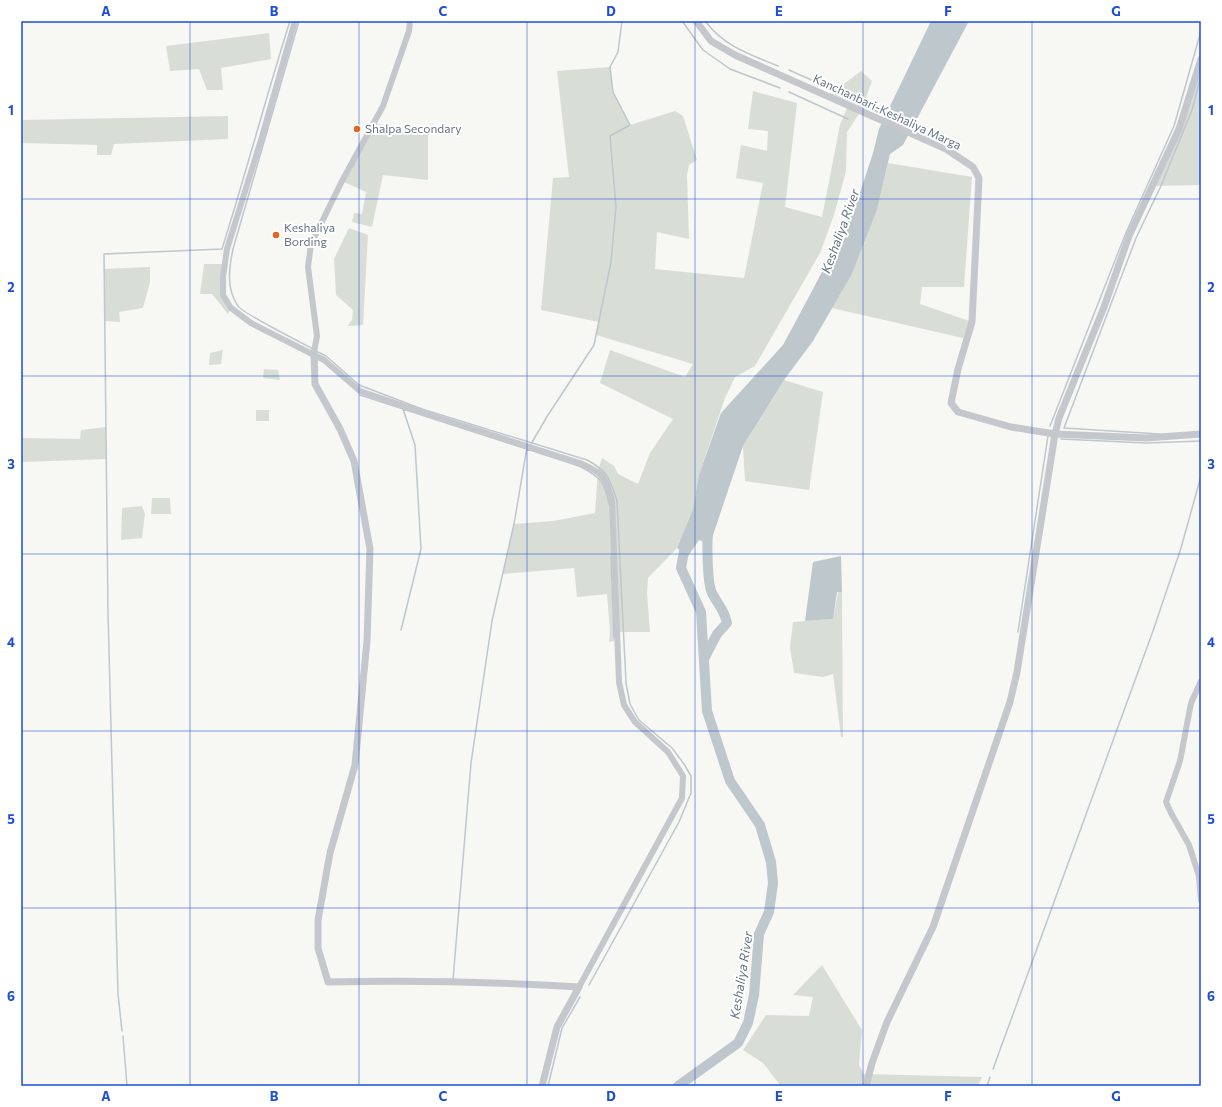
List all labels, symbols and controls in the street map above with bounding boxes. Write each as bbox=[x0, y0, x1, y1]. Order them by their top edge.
text: A bbox=[101, 3, 111, 19]
text: B bbox=[270, 3, 279, 19]
text: C bbox=[439, 3, 448, 19]
text: D bbox=[606, 3, 616, 19]
text: E bbox=[775, 3, 783, 19]
text: F bbox=[944, 3, 952, 19]
text: G bbox=[1111, 3, 1121, 19]
street label: Kanchanbari-Keshaliya Marga bbox=[811, 71, 964, 152]
text: 1 bbox=[8, 102, 14, 118]
text: 1 bbox=[1208, 102, 1214, 118]
place label: Shalpa Secondary bbox=[365, 121, 461, 135]
marker: Shalpa Secondary bbox=[352, 124, 362, 134]
water label: Keshaliya River bbox=[817, 186, 863, 275]
place label: Keshaliya Bording bbox=[284, 220, 335, 248]
marker: Keshaliya Bording bbox=[271, 230, 281, 240]
text: 2 bbox=[7, 279, 15, 295]
text: 2 bbox=[1207, 279, 1215, 295]
text: 3 bbox=[7, 456, 15, 472]
text: 3 bbox=[1207, 456, 1215, 472]
text: 4 bbox=[7, 634, 15, 650]
text: 4 bbox=[1207, 634, 1215, 650]
text: 5 bbox=[7, 811, 15, 827]
text: 5 bbox=[1207, 811, 1215, 827]
water label: Keshaliya River bbox=[726, 929, 756, 1020]
text: 6 bbox=[7, 988, 15, 1004]
text: 6 bbox=[1207, 988, 1215, 1004]
text: A bbox=[101, 1088, 111, 1104]
text: B bbox=[270, 1088, 279, 1104]
text: C bbox=[439, 1088, 448, 1104]
text: D bbox=[606, 1088, 616, 1104]
text: E bbox=[775, 1088, 783, 1104]
text: F bbox=[944, 1088, 952, 1104]
text: G bbox=[1111, 1088, 1121, 1104]

